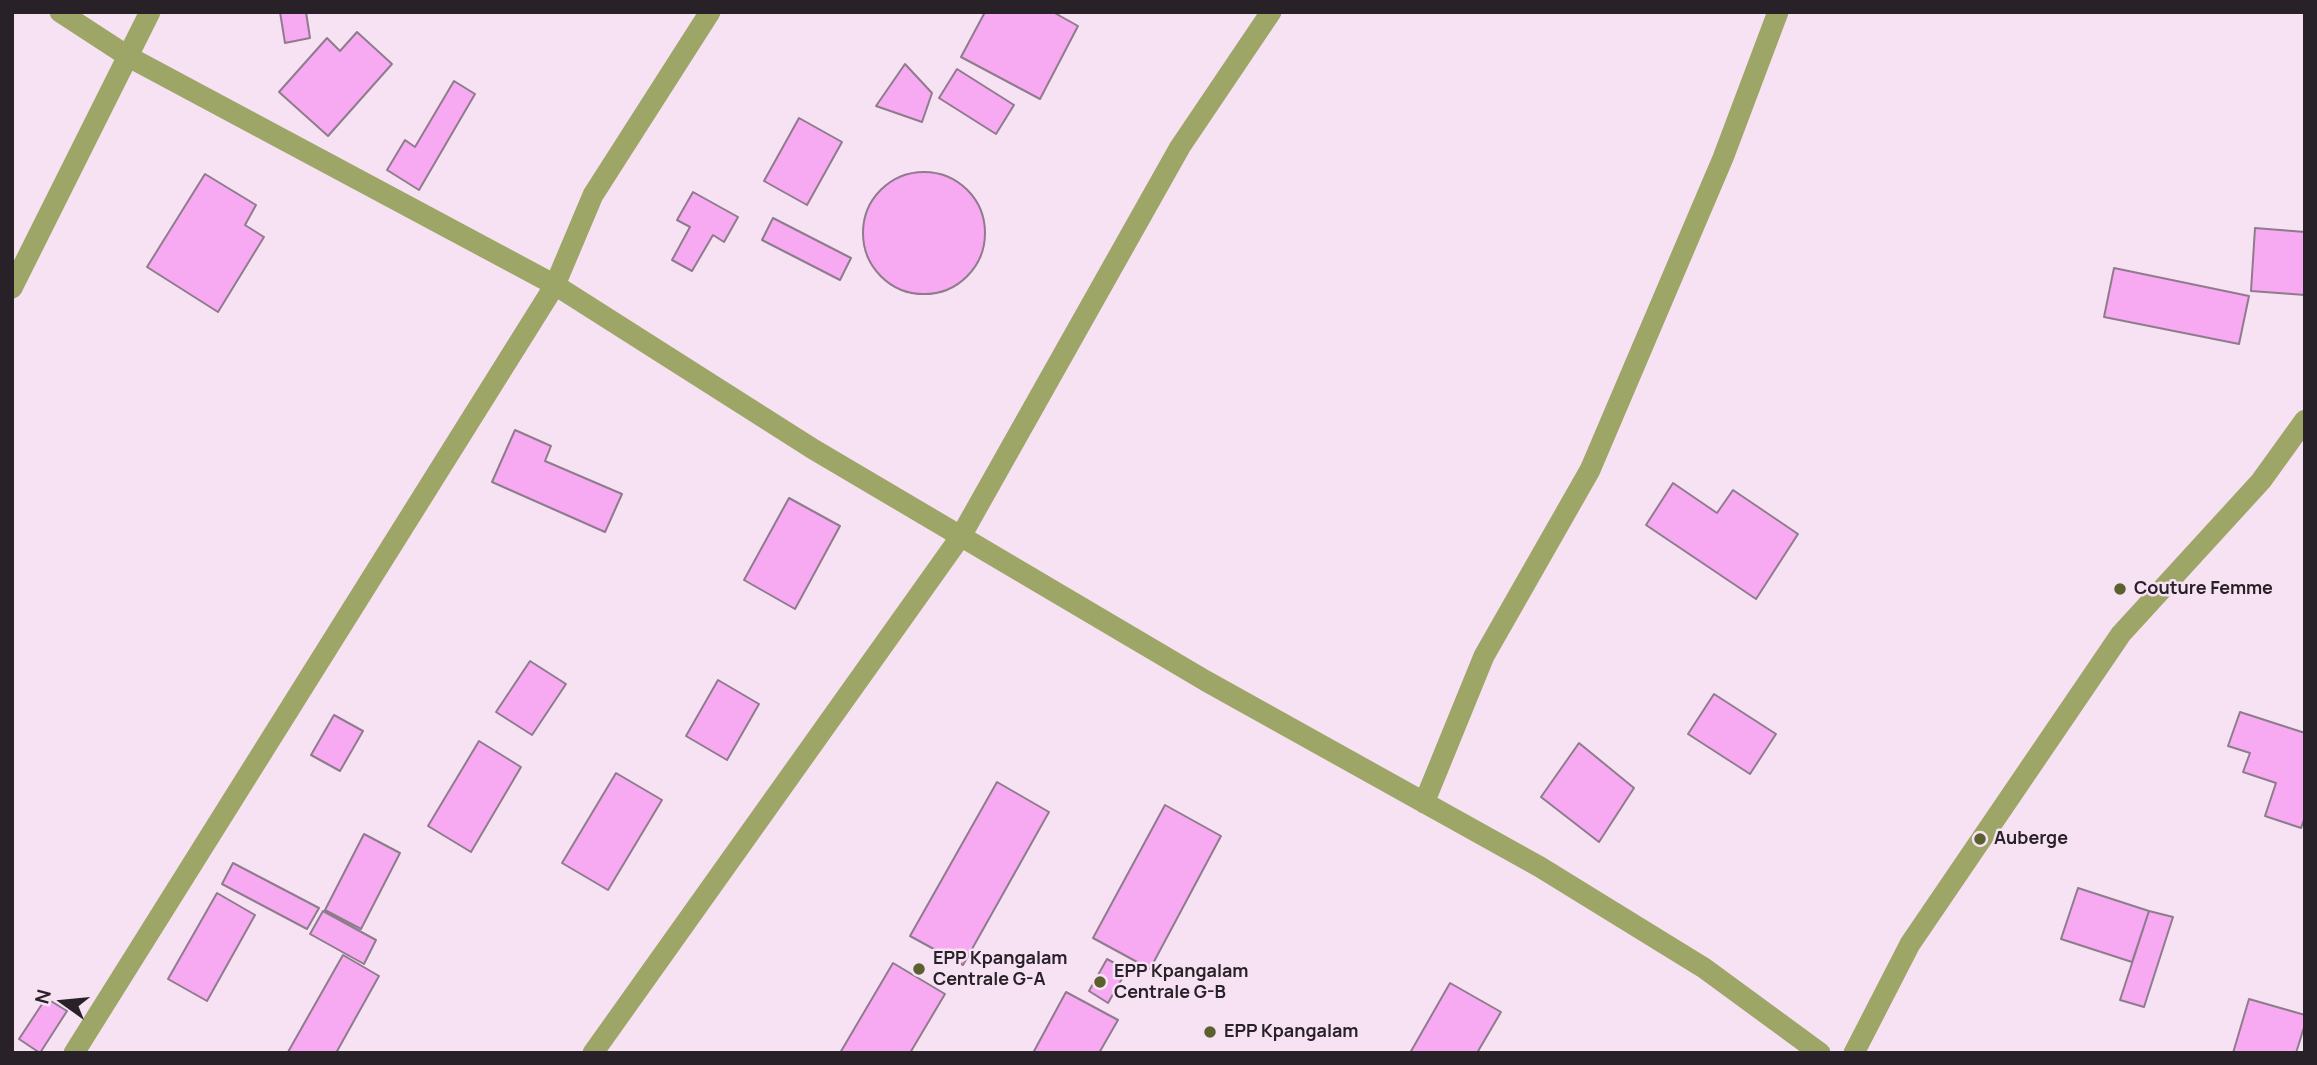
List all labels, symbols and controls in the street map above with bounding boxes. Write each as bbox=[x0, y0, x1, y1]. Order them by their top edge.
place label: Couture Femme bbox=[2134, 578, 2273, 600]
marker: Couture Femme bbox=[2112, 581, 2128, 597]
place label: Auberge bbox=[1994, 828, 2068, 850]
marker: Auberge bbox=[1972, 831, 1988, 847]
place label: EPP Kpangalam Centrale G-A bbox=[933, 948, 1068, 990]
marker: EPP Kpangalam Centrale G-A bbox=[911, 961, 927, 977]
place label: EPP Kpangalam Centrale G-B bbox=[1114, 961, 1249, 1004]
north arrow bbox=[28, 967, 98, 1037]
marker: EPP Kpangalam Centrale G-B bbox=[1092, 974, 1108, 990]
text: N bbox=[28, 987, 57, 1007]
place label: EPP Kpangalam bbox=[1224, 1021, 1359, 1043]
marker: EPP Kpangalam bbox=[1202, 1024, 1218, 1040]

